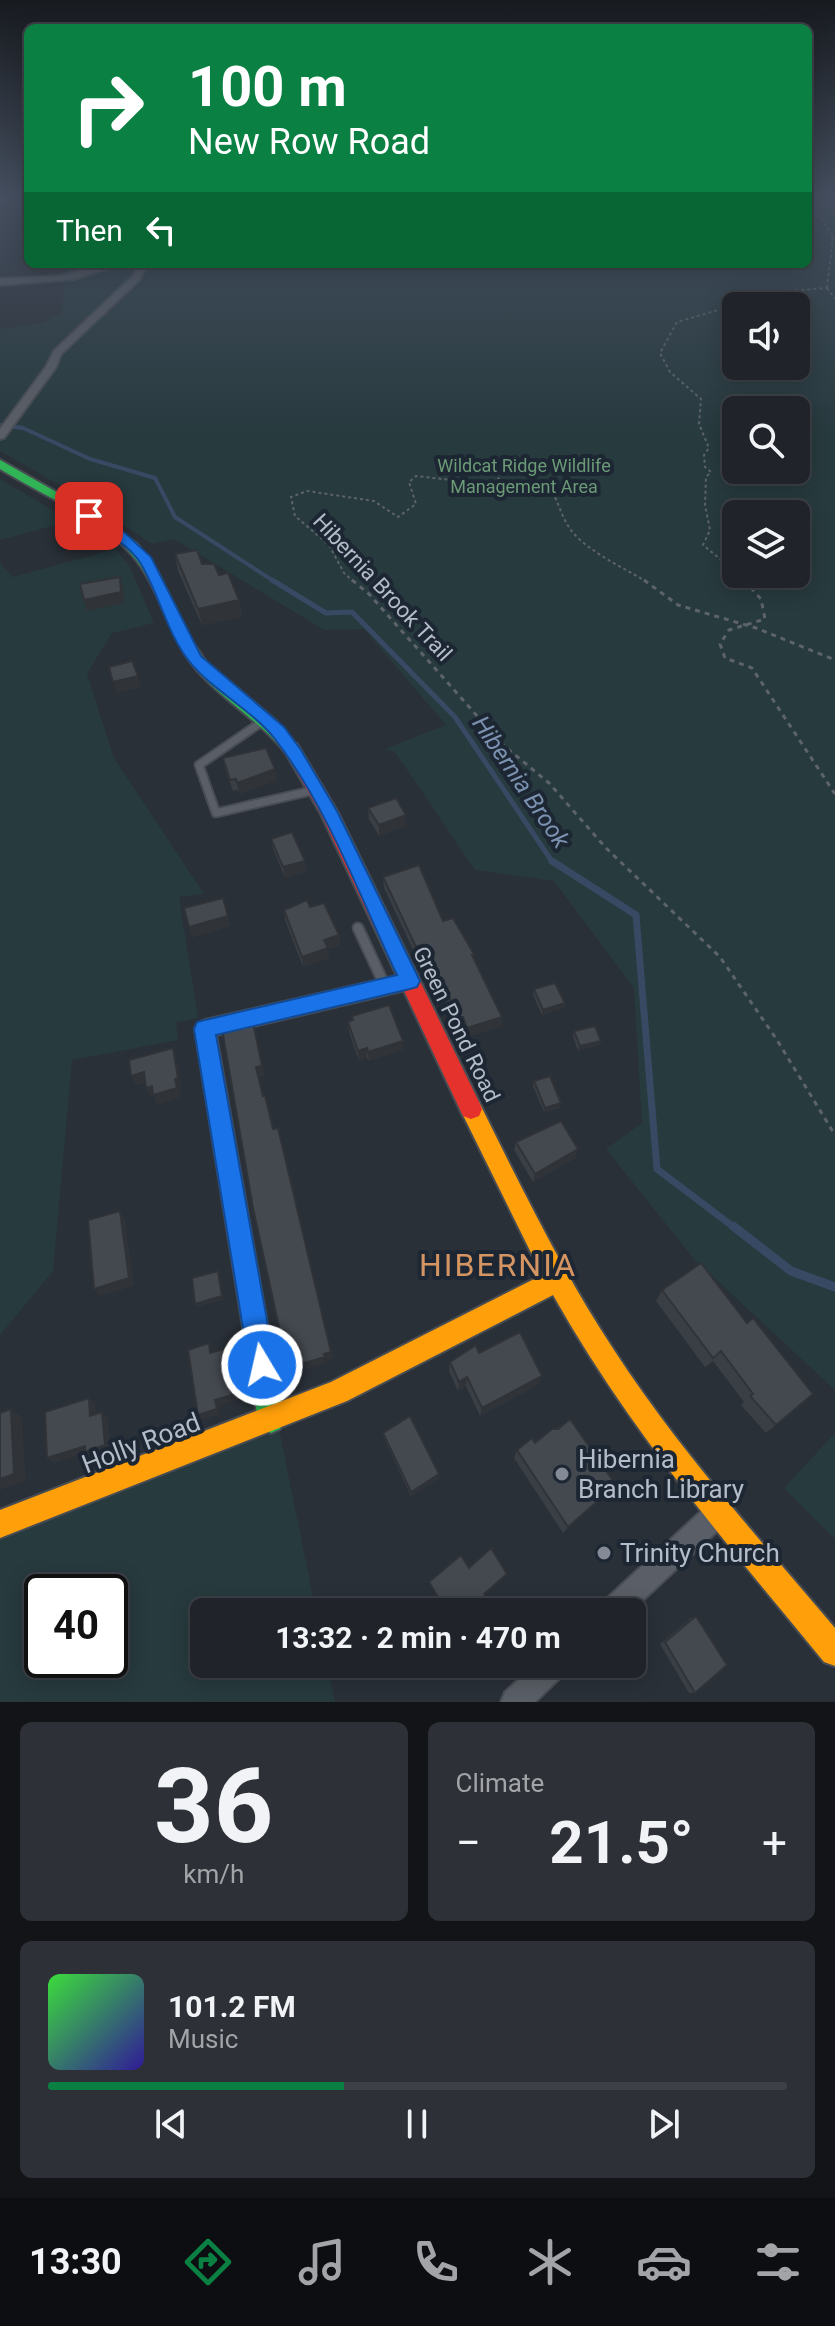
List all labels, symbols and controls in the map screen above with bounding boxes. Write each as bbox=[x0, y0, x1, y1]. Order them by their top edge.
text: 100 m bbox=[188, 54, 347, 120]
icon: right bbox=[56, 56, 160, 160]
text: New Row Road bbox=[188, 121, 430, 163]
icon: left bbox=[139, 208, 183, 252]
text: Then bbox=[56, 213, 123, 248]
map controls bbox=[722, 292, 810, 588]
button: sound bbox=[722, 292, 810, 380]
button: search bbox=[722, 396, 810, 484]
park label: Wildcat Ridge Wildlife Management Area bbox=[437, 455, 611, 497]
pin bbox=[55, 482, 123, 550]
icon: arrive bbox=[67, 494, 111, 538]
button: layers bbox=[722, 500, 810, 588]
street label: Hibernia Brook Trail bbox=[308, 509, 457, 666]
water label: Hibernia Brook bbox=[467, 711, 576, 854]
street label: Green Pond Road bbox=[408, 942, 505, 1106]
district label: HIBERNIA bbox=[419, 1246, 577, 1284]
position arrow bbox=[220, 1323, 304, 1407]
street label: Holly Road bbox=[78, 1407, 204, 1479]
place label: Hibernia Branch Library bbox=[578, 1444, 744, 1504]
marker: Hibernia Branch Library bbox=[553, 1465, 571, 1483]
place label: Trinity Church bbox=[620, 1538, 780, 1568]
marker: Trinity Church bbox=[595, 1544, 613, 1562]
speed limit sign: 40 bbox=[24, 1574, 128, 1678]
text: 13:32 · 2 min · 470 m bbox=[275, 1620, 561, 1655]
text: 36 bbox=[154, 1746, 273, 1867]
text: Climate bbox=[456, 1768, 544, 1798]
text: 21.5° bbox=[549, 1807, 693, 1878]
text: − bbox=[456, 1817, 481, 1869]
text: + bbox=[762, 1817, 787, 1869]
text: km/h bbox=[183, 1859, 244, 1889]
text: 101.2 FM bbox=[168, 1989, 296, 2024]
text: Music bbox=[168, 2024, 238, 2054]
icon: previous bbox=[149, 2102, 193, 2146]
icon: pause bbox=[395, 2102, 439, 2146]
icon: next bbox=[642, 2102, 686, 2146]
icon: directions bbox=[180, 2234, 236, 2290]
icon: music bbox=[294, 2234, 350, 2290]
icon: phone bbox=[408, 2234, 464, 2290]
icon: climate bbox=[522, 2234, 578, 2290]
icon: car bbox=[636, 2234, 692, 2290]
icon: filters bbox=[750, 2234, 806, 2290]
text: 13:30 bbox=[29, 2241, 122, 2283]

